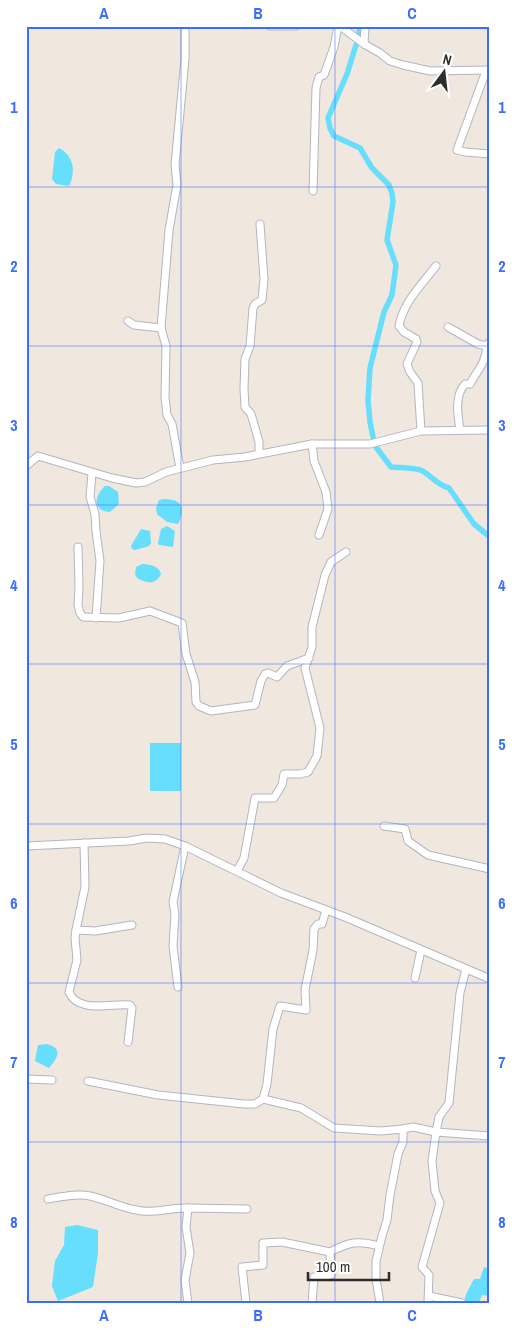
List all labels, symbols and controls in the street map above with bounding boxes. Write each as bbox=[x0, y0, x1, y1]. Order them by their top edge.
text: A bbox=[99, 2, 109, 24]
text: B bbox=[253, 2, 263, 24]
text: C bbox=[407, 2, 417, 24]
north arrow bbox=[418, 48, 468, 98]
text: N bbox=[441, 50, 454, 69]
text: 1 bbox=[10, 96, 18, 118]
text: 1 bbox=[498, 96, 506, 118]
text: 2 bbox=[10, 255, 18, 277]
text: 2 bbox=[498, 255, 506, 277]
text: 3 bbox=[10, 414, 18, 436]
text: 3 bbox=[498, 414, 506, 436]
text: 4 bbox=[10, 574, 18, 596]
text: 4 bbox=[498, 574, 506, 596]
text: 5 bbox=[10, 733, 18, 755]
text: 5 bbox=[498, 733, 506, 755]
text: 6 bbox=[10, 892, 18, 914]
text: 6 bbox=[498, 892, 506, 914]
text: 7 bbox=[10, 1051, 18, 1073]
text: 7 bbox=[498, 1051, 506, 1073]
text: 8 bbox=[10, 1211, 18, 1233]
text: 8 bbox=[498, 1211, 506, 1233]
scale bar bbox=[308, 1249, 390, 1281]
text: 100 m bbox=[316, 1256, 350, 1277]
text: A bbox=[99, 1304, 109, 1326]
text: B bbox=[253, 1304, 263, 1326]
text: C bbox=[407, 1304, 417, 1326]

